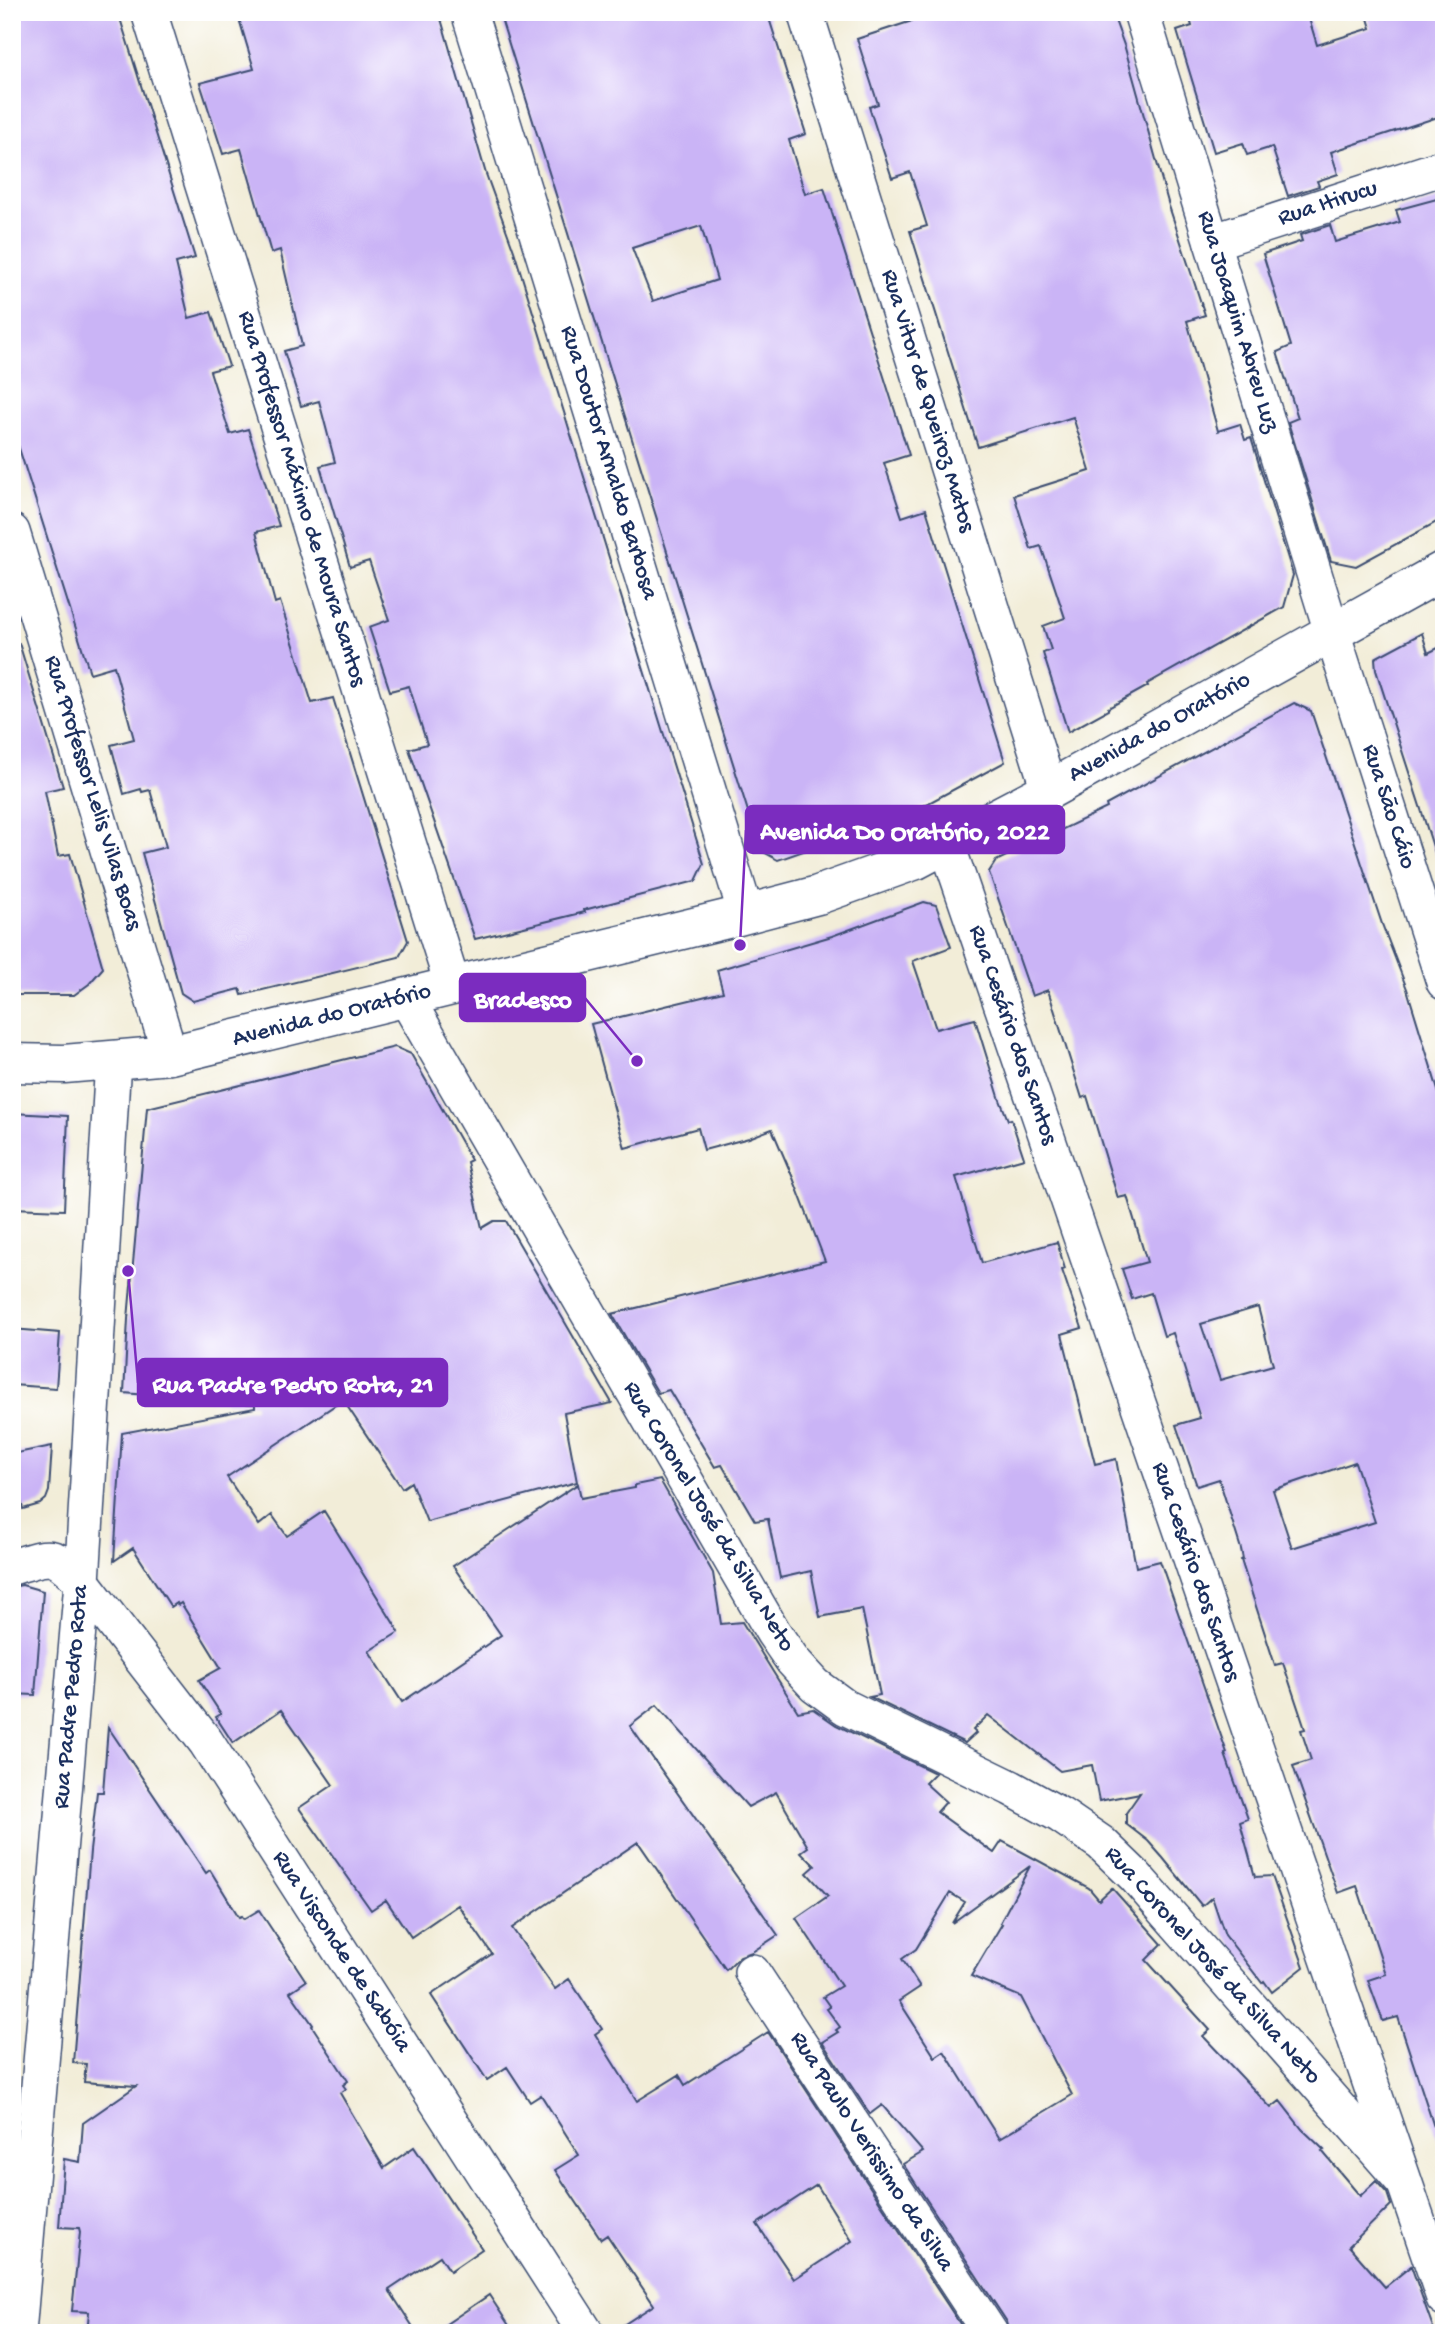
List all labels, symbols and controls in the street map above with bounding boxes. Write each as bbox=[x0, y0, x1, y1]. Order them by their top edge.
street label: Rua Itirucu bbox=[1275, 174, 1381, 234]
street label: Rua Joaquim Abreu Luz bbox=[1189, 208, 1285, 438]
street label: Rua Vitor de Queiroz Matos bbox=[873, 266, 981, 537]
street label: Rua Professor Máximo de Moura Santos bbox=[230, 308, 372, 691]
street label: Rua Doutor Arnaldo Barbosa bbox=[552, 323, 664, 604]
street label: Rua Professor Lelis Vilas Boas bbox=[36, 652, 148, 935]
street label: Avenida do Oratório bbox=[1064, 666, 1256, 790]
street label: Rua São Cáio bbox=[1354, 741, 1422, 873]
callout: Avenida Do Oratório, 2022 bbox=[746, 806, 1064, 853]
text: Avenida Do Oratório, 2022 bbox=[759, 819, 1050, 850]
street label: Rua Cesário dos Santos bbox=[961, 921, 1064, 1150]
callout: Bradesco bbox=[460, 974, 585, 1021]
street label: Avenida do Oratório bbox=[230, 977, 434, 1055]
text: Bradesco bbox=[473, 987, 572, 1018]
callout: Rua Padre Pedro Rota, 21 bbox=[138, 1359, 447, 1406]
text: Rua Padre Pedro Rota, 21 bbox=[152, 1372, 433, 1403]
street label: Rua Coronel José da Silva Neto bbox=[616, 1376, 800, 1658]
street label: Rua Cesário dos Santos bbox=[1144, 1458, 1247, 1687]
street label: Rua Padre Pedro Rota bbox=[48, 1583, 96, 1810]
street label: Rua Coronel José da Silva Neto bbox=[1097, 1841, 1327, 2091]
street label: Rua Visconde de Sabóia bbox=[265, 1846, 417, 2059]
street label: Rua Paulo Verissimo da Silva bbox=[783, 2027, 960, 2278]

